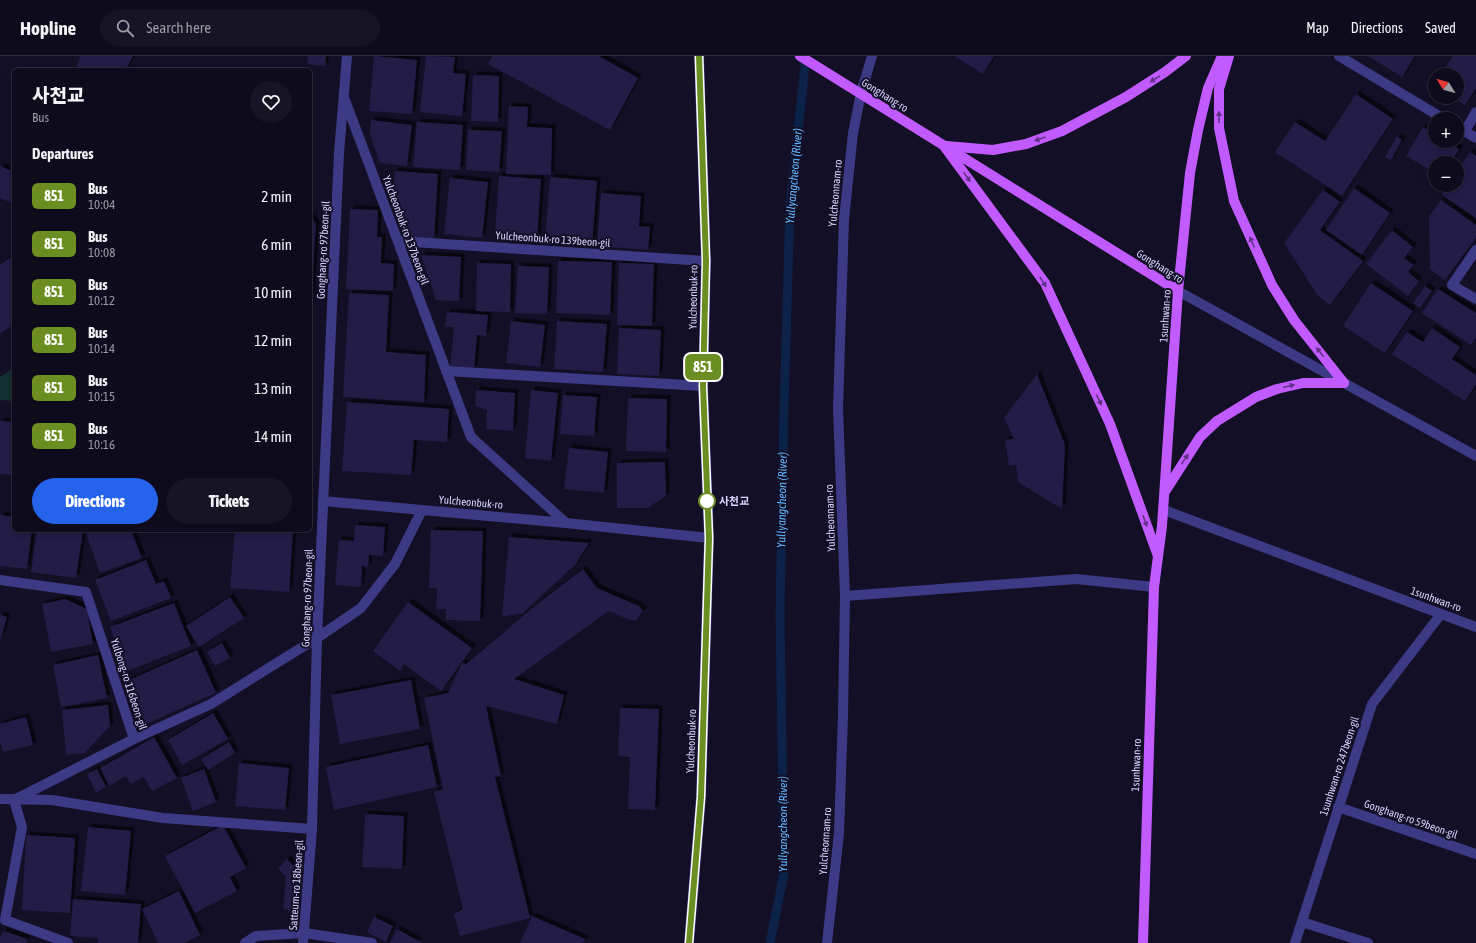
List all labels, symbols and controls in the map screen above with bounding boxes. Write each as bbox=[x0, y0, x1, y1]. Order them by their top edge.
search box bbox=[100, 10, 380, 46]
text: Hopline bbox=[20, 17, 76, 39]
icon: search bbox=[114, 17, 136, 39]
text: Search here bbox=[146, 19, 211, 36]
text: Map bbox=[1306, 20, 1329, 36]
text: Directions bbox=[1351, 20, 1403, 36]
text: Saved bbox=[1425, 20, 1456, 36]
north arrow bbox=[1428, 68, 1464, 104]
map controls bbox=[1428, 68, 1464, 192]
one-way arrow bbox=[1150, 75, 1160, 83]
street label: Gonghang-ro bbox=[859, 76, 911, 114]
button: heart bbox=[250, 81, 292, 123]
text: 사천교 bbox=[32, 84, 84, 106]
text: Bus bbox=[32, 110, 49, 125]
one-way arrow bbox=[1216, 110, 1222, 123]
button: + bbox=[1428, 112, 1464, 148]
water label: Yullyangcheon (River) bbox=[783, 127, 805, 224]
one-way arrow bbox=[1033, 136, 1045, 142]
text: Departures bbox=[32, 145, 94, 162]
button: − bbox=[1428, 156, 1464, 192]
street label: Yulcheonnam-ro bbox=[826, 159, 844, 227]
one-way arrow bbox=[963, 172, 971, 183]
street label: Yulcheonbuk-ro 137beon-gil bbox=[381, 174, 431, 286]
text: Bus bbox=[88, 180, 108, 197]
text: 851 bbox=[44, 188, 64, 204]
text: 2 min bbox=[261, 188, 292, 205]
text: 10:04 bbox=[88, 197, 115, 212]
street label: Gonghang-ro 97beon-gil bbox=[314, 201, 332, 299]
text: Bus bbox=[88, 228, 108, 245]
street label: Yulcheonbuk-ro 139beon-gil bbox=[495, 229, 611, 249]
text: 851 bbox=[44, 236, 64, 252]
text: 6 min bbox=[261, 236, 292, 253]
one-way arrow bbox=[1249, 236, 1255, 248]
text: 10:08 bbox=[88, 245, 115, 260]
street label: Gonghang-ro bbox=[1134, 247, 1186, 285]
street label: Yulcheonbuk-ro bbox=[686, 265, 700, 329]
text: Bus bbox=[88, 276, 108, 293]
one-way arrow bbox=[1040, 277, 1047, 288]
text: 851 bbox=[44, 284, 64, 300]
text: 10 min bbox=[254, 284, 292, 301]
street label: 1sunhwan-ro bbox=[1157, 289, 1173, 343]
text: 10:12 bbox=[88, 293, 115, 308]
text: Bus bbox=[88, 324, 108, 341]
text: 851 bbox=[44, 332, 64, 348]
text: 12 min bbox=[254, 332, 292, 349]
text: 10:14 bbox=[88, 341, 115, 356]
one-way arrow bbox=[1315, 347, 1324, 358]
line badge: 851 bbox=[680, 354, 726, 380]
text: 851 bbox=[693, 359, 713, 375]
text: Bus bbox=[88, 372, 108, 389]
text: 851 bbox=[44, 380, 64, 396]
text: 13 min bbox=[254, 380, 292, 397]
one-way arrow bbox=[1282, 383, 1295, 389]
text: 10:15 bbox=[88, 389, 115, 404]
one-way arrow bbox=[1096, 394, 1102, 406]
text: Bus bbox=[88, 420, 108, 437]
text: 851 bbox=[44, 428, 64, 444]
text: 14 min bbox=[254, 428, 292, 445]
text: 10:16 bbox=[88, 437, 115, 452]
water label: Yullyangcheon (River) bbox=[774, 452, 790, 548]
one-way arrow bbox=[1181, 454, 1189, 465]
button: Directions bbox=[32, 478, 158, 524]
button: Tickets bbox=[166, 478, 292, 524]
street label: Yulcheonnam-ro bbox=[823, 484, 837, 552]
marker: 사천교 bbox=[698, 492, 716, 510]
street label: Yulcheonbuk-ro bbox=[438, 493, 504, 511]
place label: 사천교 bbox=[719, 495, 749, 507]
one-way arrow bbox=[1142, 516, 1148, 528]
street label: Gonghang-ro 97beon-gil bbox=[299, 549, 315, 647]
street label: 1sunhwan-ro bbox=[1409, 584, 1463, 614]
street label: Yulbong-ro 116beon-gil bbox=[109, 637, 149, 731]
street label: Yulcheonbuk-ro bbox=[684, 709, 698, 773]
street label: 1sunhwan-ro 247beon-gil bbox=[1317, 715, 1361, 817]
street label: 1sunhwan-ro bbox=[1129, 738, 1143, 792]
water label: Yullyangcheon (River) bbox=[776, 776, 790, 872]
street label: Gonghang-ro 59beon-gil bbox=[1363, 797, 1459, 841]
street label: Yulcheonnam-ro bbox=[817, 807, 833, 875]
street label: Satteum-ro 18beon-gil bbox=[287, 839, 305, 931]

